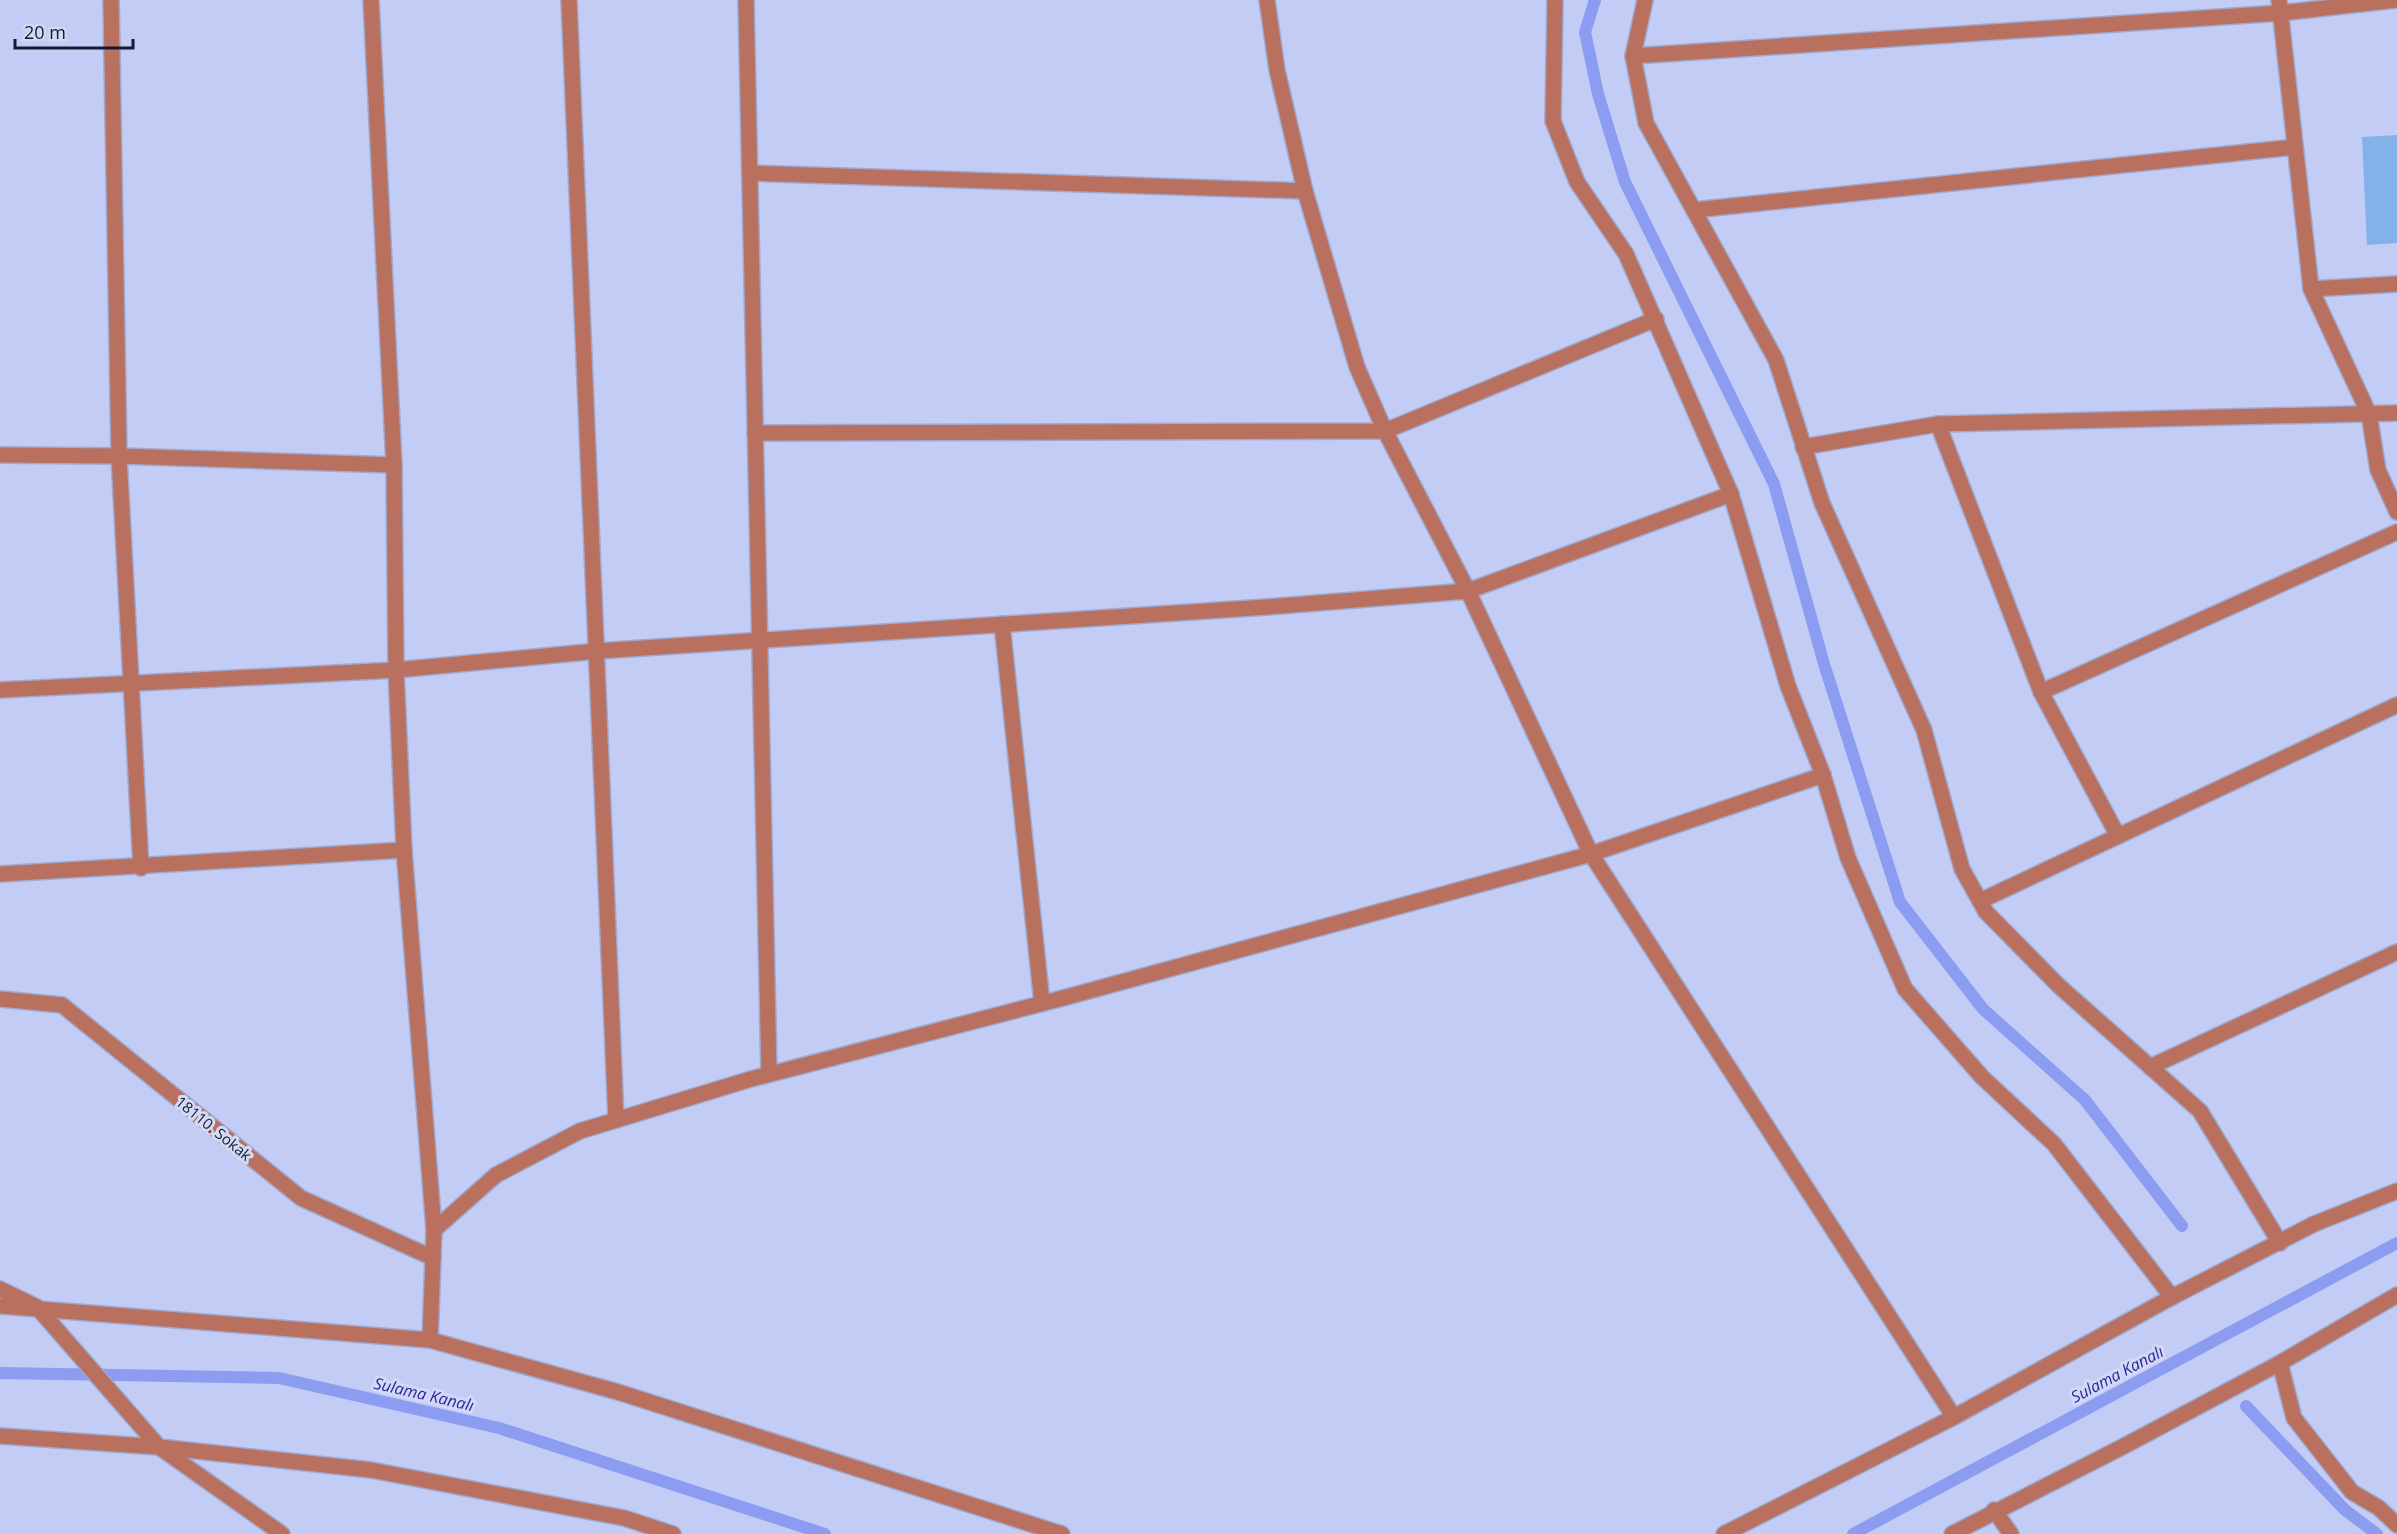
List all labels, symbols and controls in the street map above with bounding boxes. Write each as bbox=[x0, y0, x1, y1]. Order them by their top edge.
scale bar bbox=[15, 12, 134, 50]
text: 20 m bbox=[24, 20, 66, 44]
street label: 18110. Sokak bbox=[172, 1091, 256, 1165]
water label: Sulama Kanalı bbox=[2067, 1340, 2167, 1408]
water label: Sulama Kanalı bbox=[372, 1372, 476, 1416]

